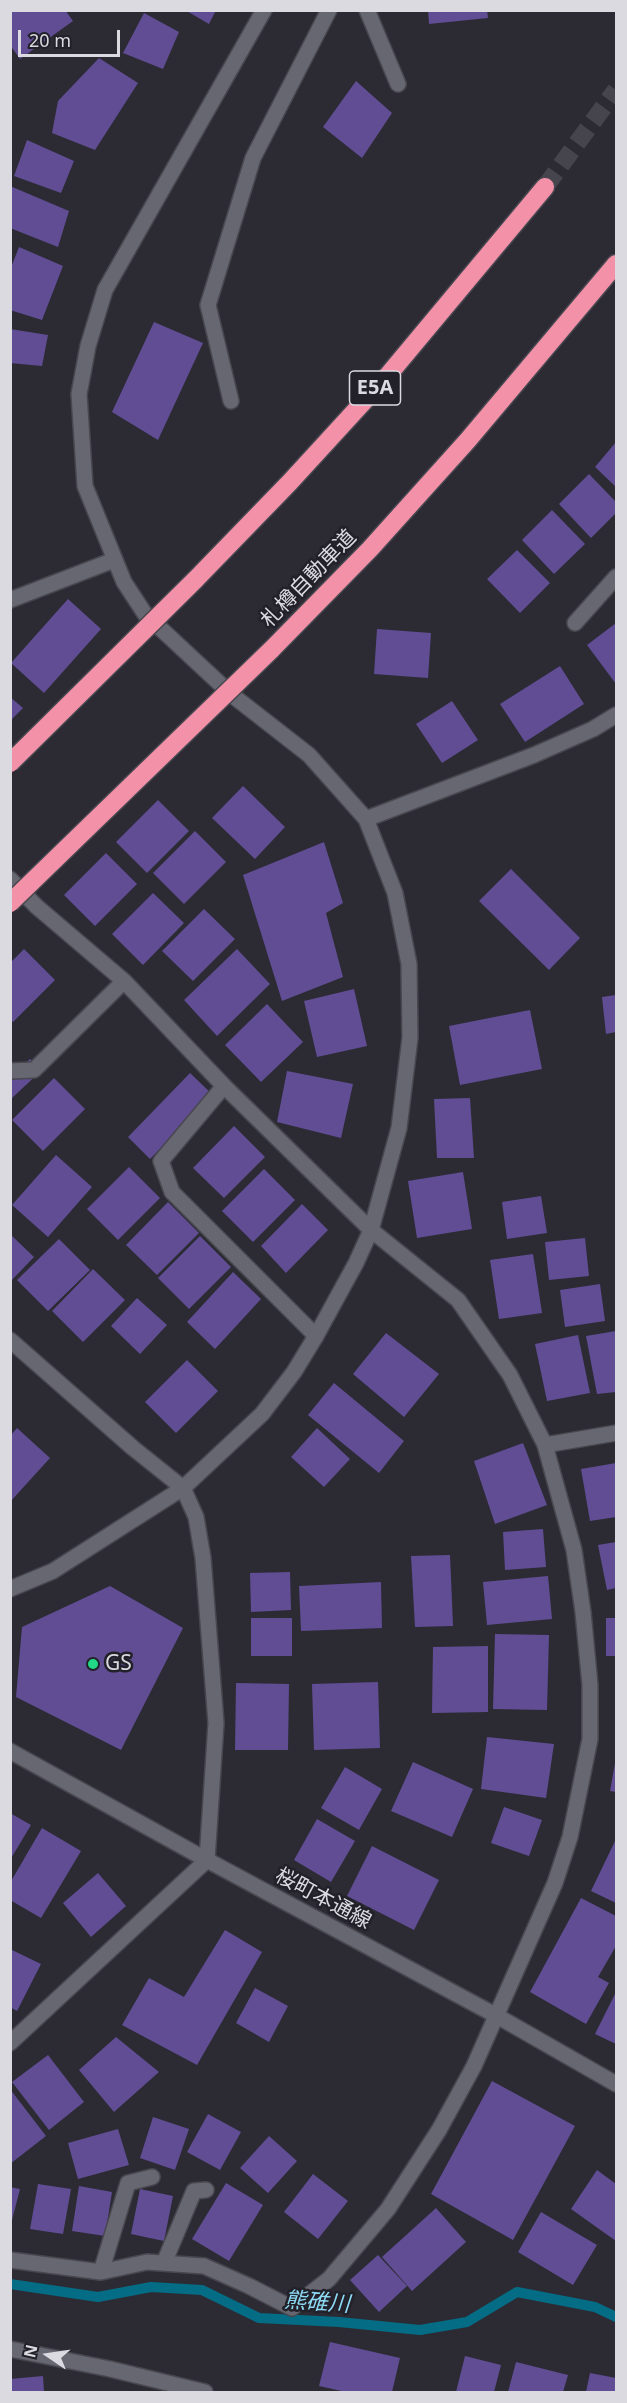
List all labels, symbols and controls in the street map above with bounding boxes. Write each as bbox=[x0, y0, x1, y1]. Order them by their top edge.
scale bar bbox=[21, 18, 123, 56]
text: 20 m bbox=[29, 28, 71, 52]
road number: E5A bbox=[350, 371, 400, 405]
street label: 札樽自動車道 bbox=[256, 525, 362, 633]
place label: GS bbox=[105, 1651, 132, 1677]
marker: GS bbox=[86, 1657, 100, 1671]
street label: 桜町本通線 bbox=[271, 1863, 375, 1935]
water label: 熊碓川 bbox=[283, 2288, 351, 2318]
north arrow bbox=[18, 2325, 78, 2385]
text: N bbox=[18, 2342, 43, 2360]

